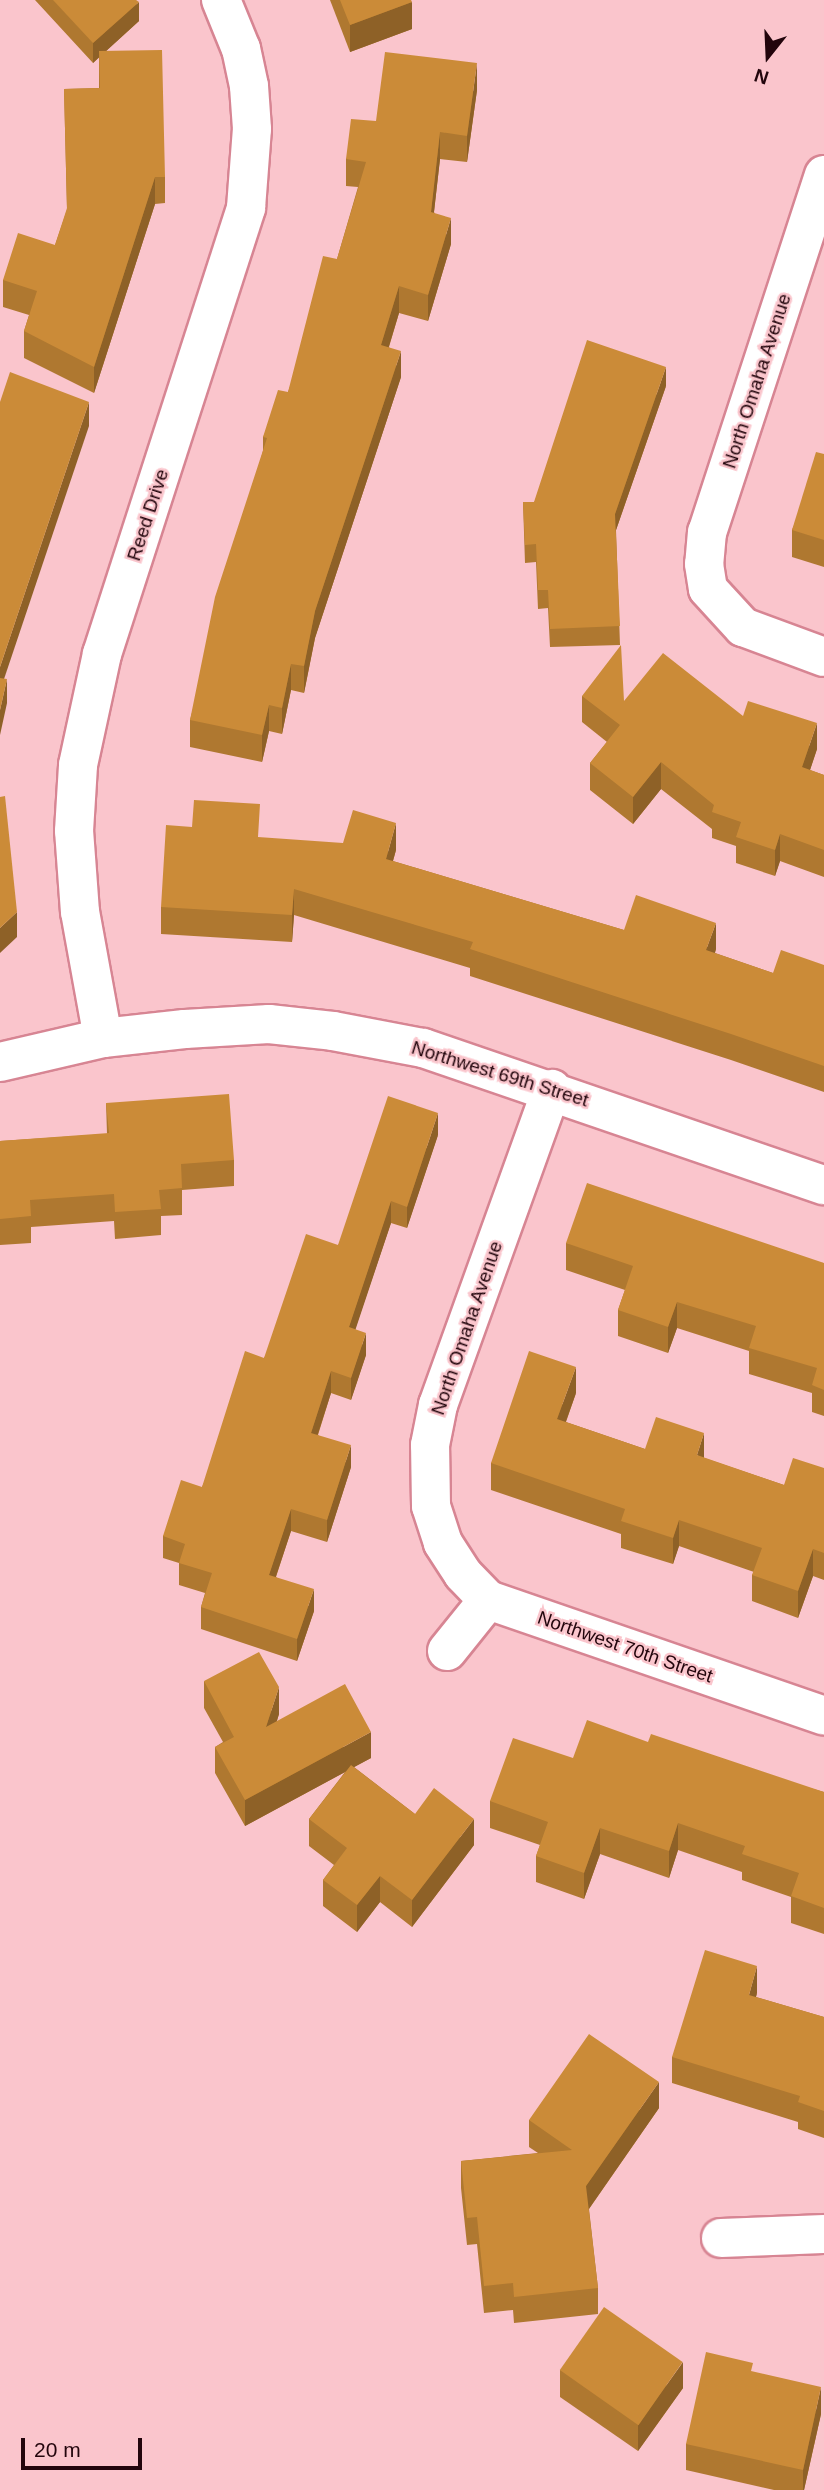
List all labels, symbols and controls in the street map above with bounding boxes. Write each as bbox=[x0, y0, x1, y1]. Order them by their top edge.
north arrow bbox=[733, 21, 803, 91]
text: N bbox=[752, 64, 771, 89]
street label: North Omaha Avenue bbox=[718, 290, 796, 472]
street label: Reed Drive bbox=[122, 466, 174, 564]
street label: Northwest 69th Street bbox=[409, 1036, 591, 1112]
street label: North Omaha Avenue bbox=[426, 1238, 508, 1418]
street label: Northwest 70th Street bbox=[534, 1606, 716, 1688]
scale bar bbox=[24, 2424, 145, 2468]
text: 20 m bbox=[34, 2438, 81, 2461]

